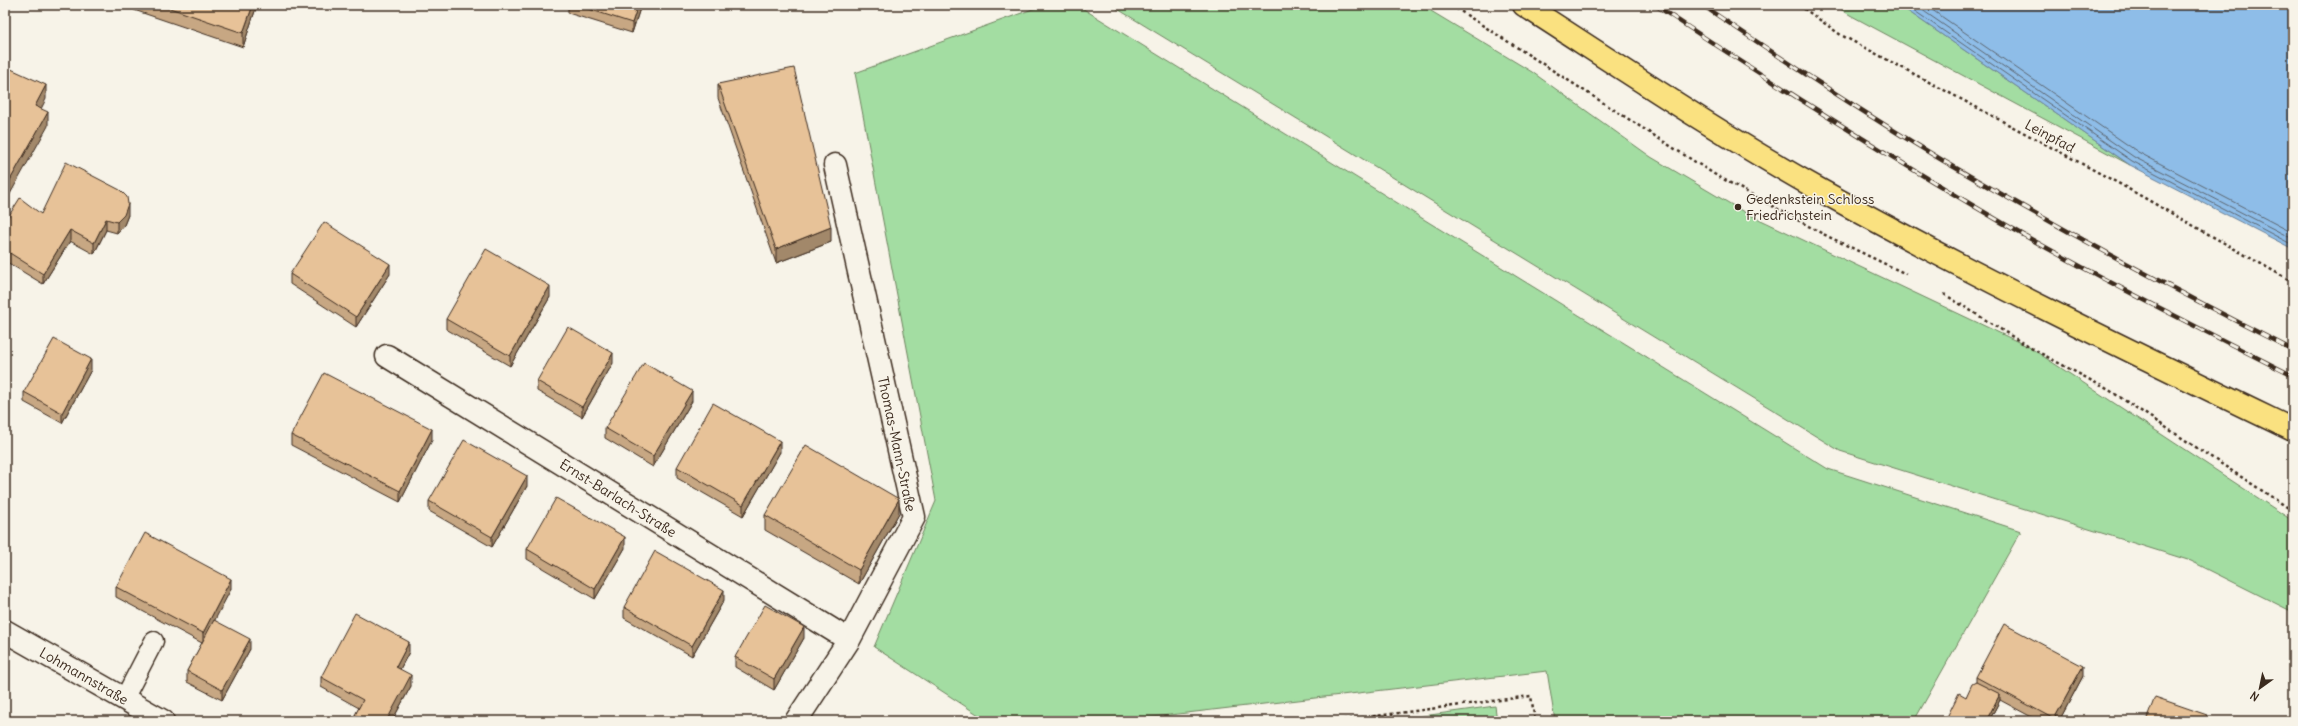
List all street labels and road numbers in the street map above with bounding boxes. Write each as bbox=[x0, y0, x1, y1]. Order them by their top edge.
street label: Leinpfad bbox=[2022, 115, 2078, 157]
street label: Thomas-Mann-Straße bbox=[874, 375, 920, 513]
street label: Ernst-Barlach-Straße bbox=[556, 455, 680, 541]
street label: Lohmannstraße bbox=[36, 643, 132, 709]

